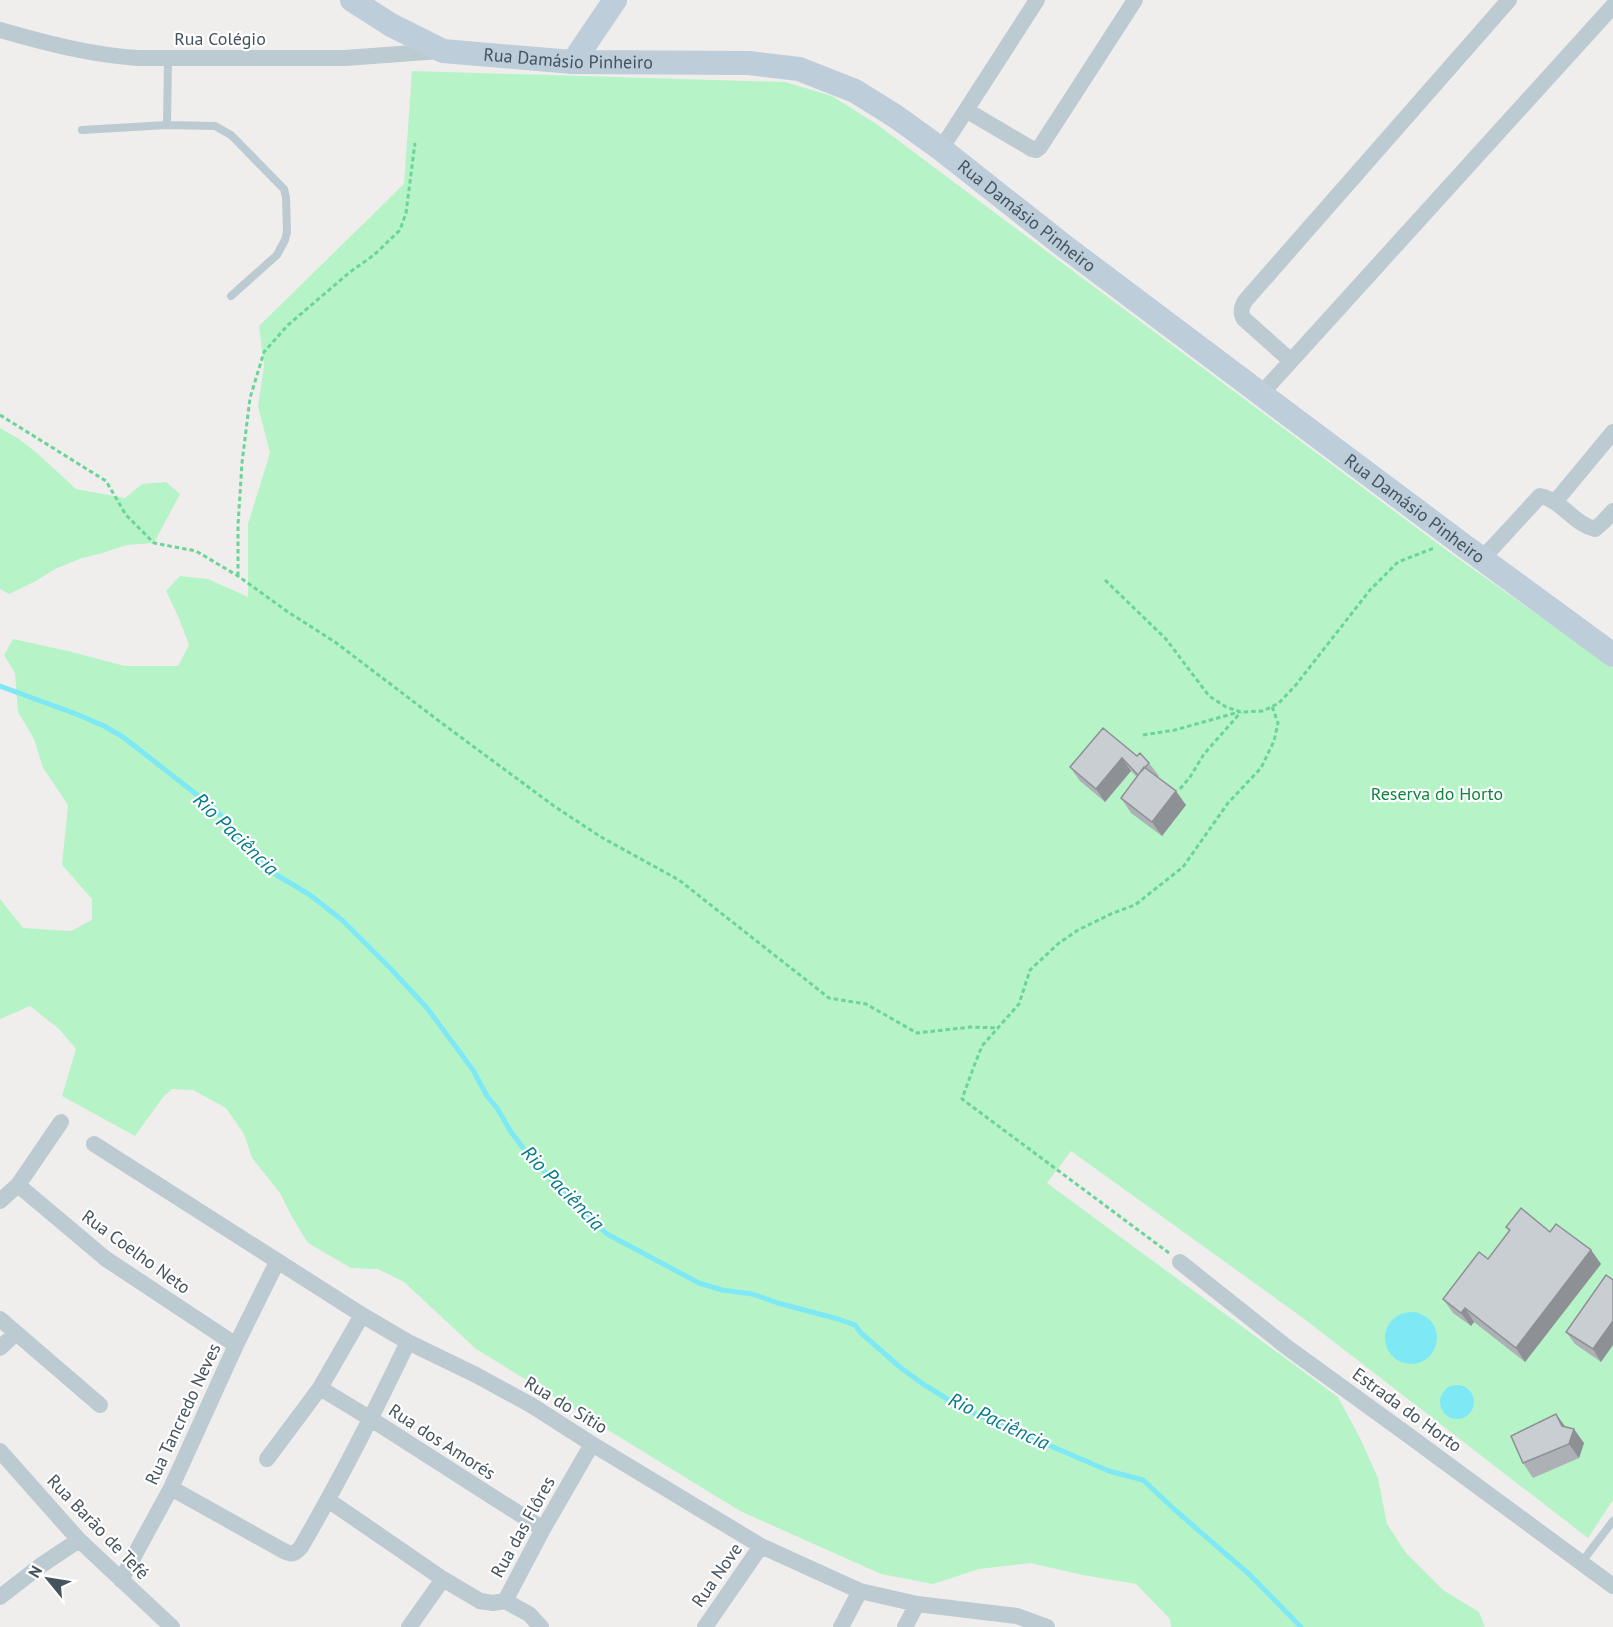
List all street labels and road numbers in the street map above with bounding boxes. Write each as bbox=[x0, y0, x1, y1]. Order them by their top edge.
street label: Rua Colégio bbox=[174, 27, 266, 50]
street label: Rua Damásio Pinheiro bbox=[483, 42, 653, 73]
street label: Rua Damásio Pinheiro bbox=[953, 154, 1101, 277]
street label: Rua Damásio Pinheiro bbox=[1340, 448, 1490, 568]
street label: Rua Coelho Neto bbox=[77, 1204, 195, 1299]
street label: Rua Tancredo Neves bbox=[140, 1339, 225, 1488]
street label: Estrada do Horto bbox=[1348, 1362, 1467, 1457]
street label: Rua do Sítio bbox=[520, 1371, 612, 1438]
street label: Rua dos Amorés bbox=[385, 1399, 500, 1485]
street label: Rua Barão de Tefé bbox=[42, 1469, 154, 1584]
street label: Rua das Flôres bbox=[485, 1472, 560, 1581]
street label: Rua Nove bbox=[686, 1538, 747, 1611]

